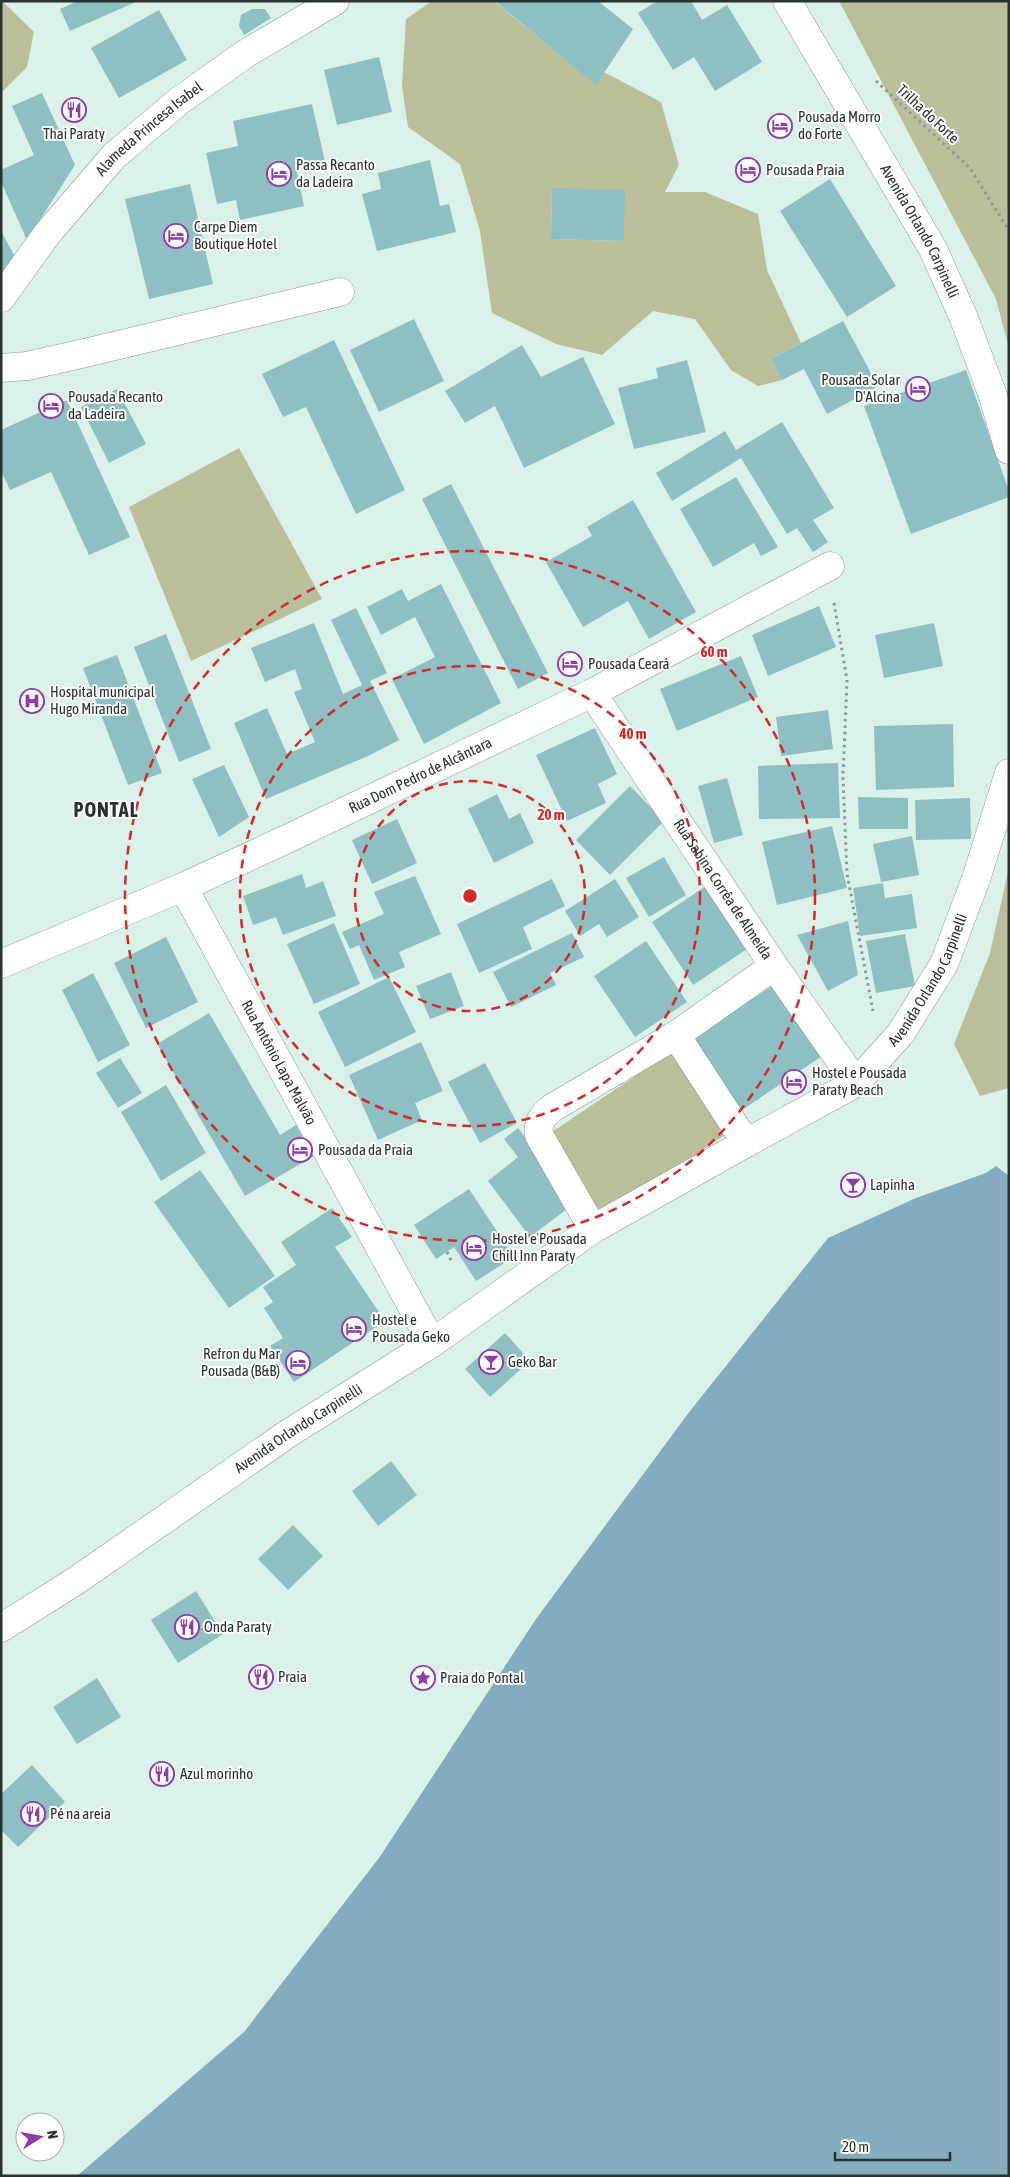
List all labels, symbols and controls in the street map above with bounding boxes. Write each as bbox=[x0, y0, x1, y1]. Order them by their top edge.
street label: Alameda Princesa Isabel bbox=[92, 78, 206, 179]
street label: Trilha do Forte bbox=[894, 81, 963, 147]
restaurant icon: Thai Paraty bbox=[61, 97, 87, 123]
place label: Pousada Morro do Forte bbox=[798, 108, 881, 142]
hotel icon: Pousada Morro do Forte bbox=[767, 113, 793, 139]
place label: Thai Paraty bbox=[43, 125, 105, 142]
place label: Passa Recanto da Ladeira bbox=[296, 156, 375, 190]
hotel icon: Pousada Praia bbox=[735, 157, 761, 183]
hotel icon: Passa Recanto da Ladeira bbox=[266, 161, 292, 187]
place label: Pousada Praia bbox=[766, 161, 845, 178]
street label: Avenida Orlando Carpinelli bbox=[877, 161, 963, 300]
place label: Carpe Diem Boutique Hotel bbox=[194, 218, 277, 252]
hotel icon: Carpe Diem Boutique Hotel bbox=[163, 223, 189, 249]
place label: Pousada Solar D'Alcina bbox=[821, 371, 901, 405]
hotel icon: Pousada Solar D'Alcina bbox=[905, 376, 931, 402]
place label: Pousada Recanto da Ladeira bbox=[68, 388, 163, 422]
hotel icon: Pousada Recanto da Ladeira bbox=[38, 393, 64, 419]
text: 60 m bbox=[701, 643, 728, 660]
hotel icon: Pousada Ceará bbox=[557, 651, 583, 677]
place label: Pousada Ceará bbox=[588, 655, 670, 672]
place label: Hospital municipal Hugo Miranda bbox=[50, 683, 155, 717]
hospital icon: Hospital municipal Hugo Miranda bbox=[19, 688, 45, 714]
text: 40 m bbox=[619, 725, 647, 742]
street label: Rua Dom Pedro de Alcântara bbox=[346, 733, 494, 816]
district label: PONTAL bbox=[74, 798, 138, 821]
text: 20 m bbox=[538, 806, 565, 823]
street label: Rua Sabina Corrêa de Almeida bbox=[670, 816, 776, 963]
centre of rings bbox=[461, 887, 479, 905]
street label: Avenida Orlando Carpinelli bbox=[884, 911, 970, 1049]
street label: Rua Antônio Lapa Malvão bbox=[238, 997, 320, 1128]
place label: Hostel e Pousada Paraty Beach bbox=[812, 1064, 907, 1098]
hotel icon: Hostel e Pousada Paraty Beach bbox=[781, 1069, 807, 1095]
hotel icon: Pousada da Praia bbox=[287, 1137, 313, 1163]
place label: Pousada da Praia bbox=[318, 1141, 413, 1158]
bar icon: Lapinha bbox=[840, 1172, 866, 1198]
place label: Lapinha bbox=[870, 1176, 915, 1193]
place label: Hostel e Pousada Chill Inn Paraty bbox=[492, 1230, 587, 1264]
hotel icon: Hostel e Pousada Chill Inn Paraty bbox=[461, 1235, 487, 1261]
place label: Hostel e Pousada Geko bbox=[372, 1311, 450, 1345]
hotel icon: Hostel e Pousada Geko bbox=[341, 1316, 367, 1342]
place label: Refron du Mar Pousada (B&B) bbox=[201, 1345, 281, 1379]
bar icon: Geko Bar bbox=[478, 1349, 504, 1375]
hotel icon: Refron du Mar Pousada (B&B) bbox=[285, 1350, 311, 1376]
place label: Geko Bar bbox=[508, 1353, 557, 1370]
street label: Avenida Orlando Carpinelli bbox=[231, 1380, 365, 1476]
restaurant icon: Onda Paraty bbox=[174, 1614, 200, 1640]
place label: Onda Paraty bbox=[204, 1618, 272, 1635]
restaurant icon: Praia bbox=[248, 1664, 274, 1690]
place icon: Praia do Pontal bbox=[410, 1665, 436, 1691]
place label: Praia bbox=[278, 1668, 307, 1685]
place label: Praia do Pontal bbox=[440, 1669, 524, 1686]
restaurant icon: Azul morinho bbox=[149, 1761, 175, 1787]
place label: Azul morinho bbox=[180, 1765, 253, 1782]
restaurant icon: Pé na areia bbox=[20, 1801, 46, 1827]
place label: Pé na areia bbox=[50, 1805, 111, 1822]
north arrow bbox=[15, 2112, 65, 2162]
text: N bbox=[44, 2129, 61, 2140]
scale bar bbox=[835, 2130, 950, 2162]
text: 20 m bbox=[842, 2138, 869, 2155]

